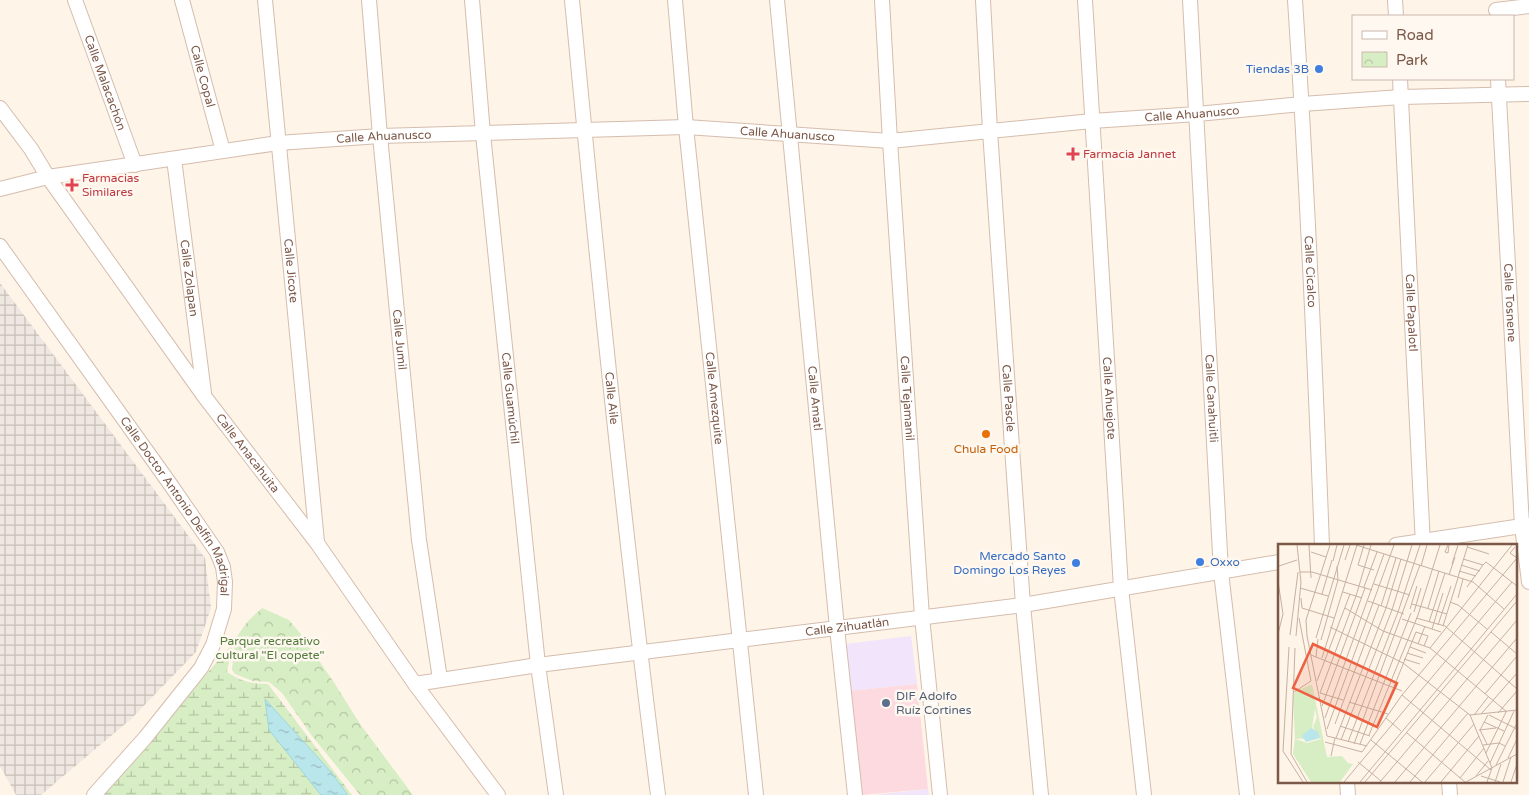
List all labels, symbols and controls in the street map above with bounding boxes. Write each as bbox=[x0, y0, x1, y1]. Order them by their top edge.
legend bbox=[1352, 15, 1514, 80]
text: Road bbox=[1396, 26, 1434, 44]
street label: Calle Malacachón bbox=[81, 33, 129, 132]
street label: Calle Copal bbox=[188, 44, 218, 109]
text: Park bbox=[1396, 51, 1428, 69]
place label: Tiendas 3B bbox=[1246, 62, 1309, 76]
marker: Tiendas 3B bbox=[1313, 63, 1325, 75]
street label: Calle Ahuanusco bbox=[1144, 103, 1240, 124]
street label: Calle Ahuanusco bbox=[739, 124, 835, 144]
street label: Calle Ahuanusco bbox=[336, 127, 432, 146]
place label: Farmacia Jannet bbox=[1083, 147, 1176, 161]
marker: Farmacia Jannet bbox=[1067, 148, 1079, 160]
place label: Farmacias Similares bbox=[82, 171, 140, 199]
marker: Farmacias Similares bbox=[66, 179, 78, 191]
street label: Calle Cicalco bbox=[1302, 235, 1319, 308]
street label: Calle Jicote bbox=[281, 238, 301, 304]
street label: Calle Zolapan bbox=[177, 239, 201, 317]
street label: Calle Tosnene bbox=[1501, 263, 1519, 343]
street label: Calle Papalotl bbox=[1403, 274, 1420, 352]
street label: Calle Jumil bbox=[390, 309, 410, 371]
street label: Calle Amezquite bbox=[703, 351, 726, 445]
street label: Calle Guamúchil bbox=[499, 352, 522, 445]
street label: Calle Canahuitli bbox=[1202, 354, 1221, 443]
street label: Calle Tejamanil bbox=[897, 355, 917, 441]
street label: Calle Ahuejote bbox=[1100, 356, 1119, 440]
street label: Calle Pascle bbox=[999, 364, 1018, 433]
street label: Calle Amatl bbox=[805, 365, 825, 431]
street label: Calle Aile bbox=[602, 371, 621, 425]
street label: Calle Anacahuita bbox=[213, 411, 283, 495]
street label: Calle Doctor Antonio Delfín Madrigal bbox=[117, 414, 232, 596]
marker: Chula Food bbox=[980, 428, 992, 440]
place label: Chula Food bbox=[954, 442, 1018, 456]
inset map bbox=[1278, 544, 1516, 782]
place label: Mercado Santo Domingo Los Reyes bbox=[953, 549, 1066, 577]
place label: Oxxo bbox=[1210, 555, 1240, 569]
marker: Oxxo bbox=[1194, 556, 1206, 568]
marker: Mercado Santo Domingo Los Reyes bbox=[1070, 557, 1082, 569]
street label: Calle Zihuatlán bbox=[804, 615, 890, 639]
park label: Parque recreativo cultural "El copete" bbox=[216, 634, 325, 662]
place label: DIF Adolfo Ruíz Cortines bbox=[896, 689, 972, 717]
marker: DIF Adolfo Ruíz Cortines bbox=[880, 697, 892, 709]

